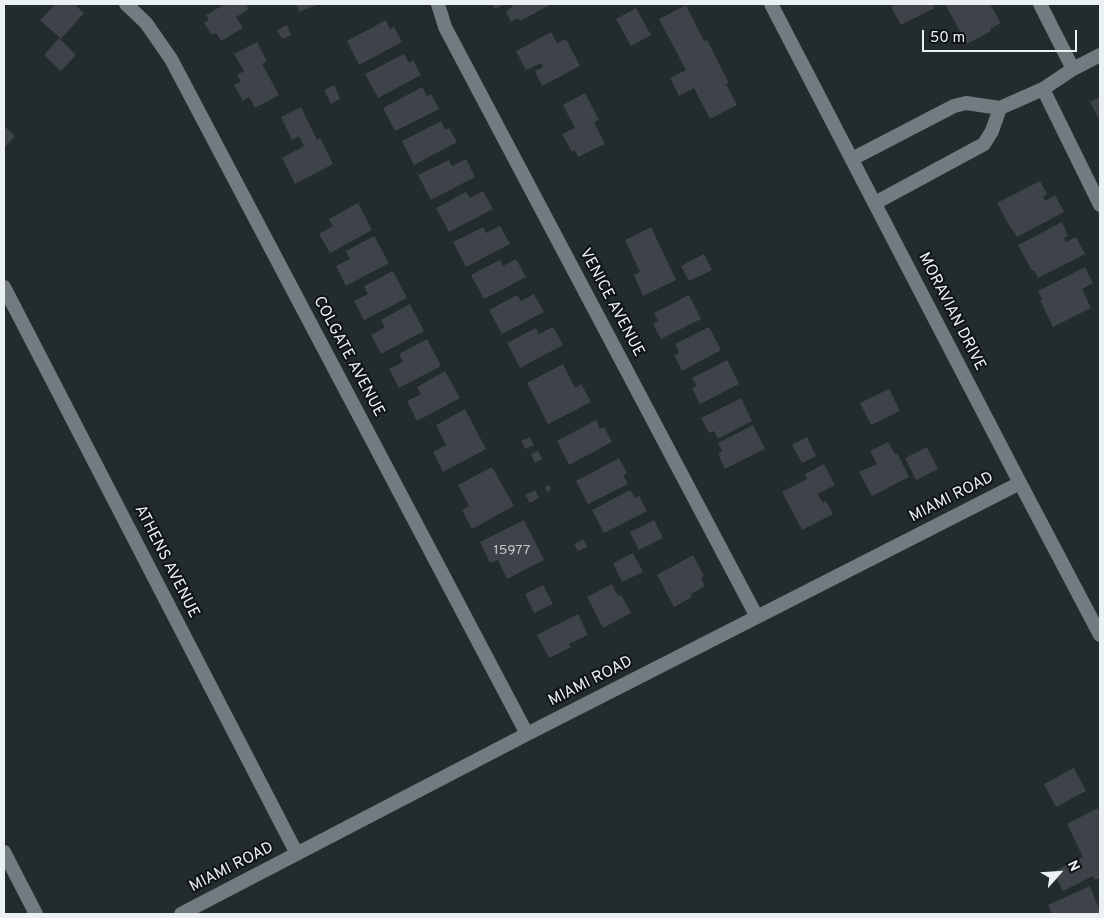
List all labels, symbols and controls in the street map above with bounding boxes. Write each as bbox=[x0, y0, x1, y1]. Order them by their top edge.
scale bar bbox=[924, 20, 1079, 52]
text: 50 m bbox=[930, 29, 965, 48]
street label: VENICE AVENUE bbox=[574, 246, 648, 360]
street label: MORAVIAN DRIVE bbox=[913, 250, 989, 374]
street label: COLGATE AVENUE bbox=[308, 293, 388, 421]
street label: MIAMI ROAD bbox=[907, 469, 997, 527]
street label: ATHENS AVENUE bbox=[129, 502, 203, 622]
house number: 15977 bbox=[494, 543, 530, 559]
street label: MIAMI ROAD bbox=[546, 653, 636, 711]
street label: MIAMI ROAD bbox=[187, 839, 277, 897]
north arrow bbox=[1034, 848, 1084, 898]
text: N bbox=[1063, 858, 1083, 874]

